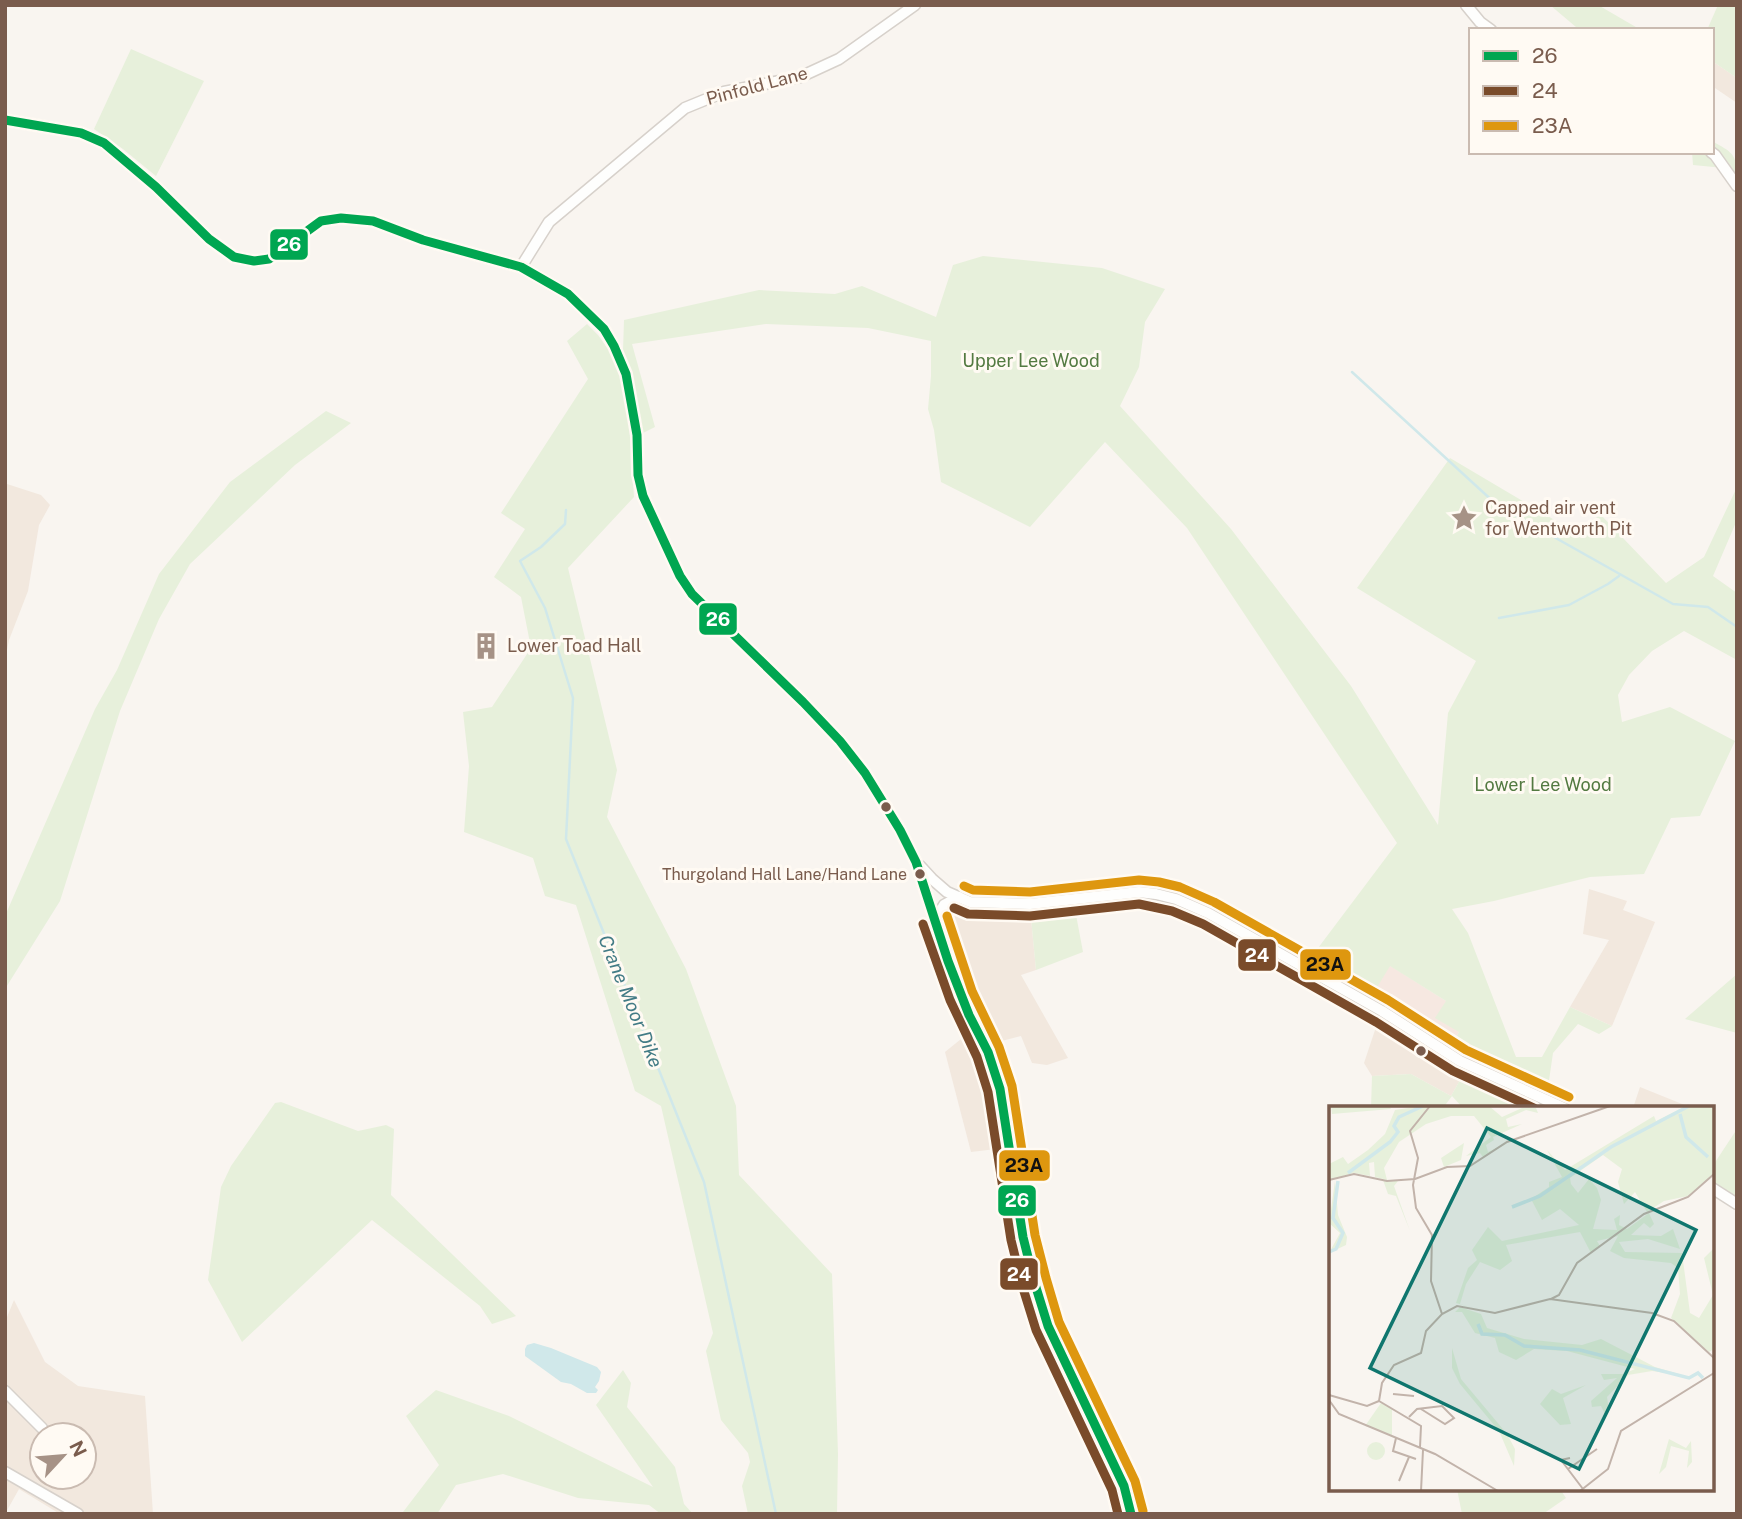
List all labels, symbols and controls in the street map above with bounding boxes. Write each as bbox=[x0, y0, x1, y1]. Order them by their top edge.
legend bbox=[1469, 28, 1714, 154]
text: 26 bbox=[1532, 43, 1558, 68]
street label: Pinfold Lane bbox=[704, 62, 810, 109]
text: 24 bbox=[1532, 78, 1558, 103]
text: 23A bbox=[1532, 113, 1573, 138]
line badge: 26 bbox=[269, 228, 309, 261]
text: 26 bbox=[277, 233, 301, 255]
park label: Upper Lee Wood bbox=[962, 350, 1100, 371]
place label: Capped air vent for Wentworth Pit bbox=[1485, 497, 1632, 539]
place icon: Capped air vent for Wentworth Pit bbox=[1449, 503, 1479, 533]
line badge: 26 bbox=[698, 602, 738, 636]
text: 26 bbox=[706, 608, 730, 630]
building icon: Lower Toad Hall bbox=[471, 631, 501, 661]
place label: Lower Toad Hall bbox=[507, 635, 641, 656]
park label: Lower Lee Wood bbox=[1474, 774, 1612, 795]
unlabelled marker bbox=[879, 800, 893, 814]
place label: Thurgoland Hall Lane/Hand Lane bbox=[662, 865, 907, 884]
marker: Thurgoland Hall Lane/Hand Lane bbox=[913, 867, 927, 881]
water label: Crane Moor Dike bbox=[594, 931, 668, 1071]
line badge: 24 bbox=[1237, 938, 1277, 972]
text: 24 bbox=[1245, 944, 1269, 966]
line badge: 23A bbox=[1299, 948, 1352, 981]
text: 23A bbox=[1306, 953, 1344, 975]
unlabelled marker bbox=[1414, 1044, 1428, 1058]
inset map bbox=[1329, 1106, 1714, 1491]
line badge: 23A bbox=[998, 1149, 1051, 1182]
text: 23A bbox=[1005, 1154, 1043, 1176]
line badge: 26 bbox=[997, 1184, 1037, 1217]
text: 26 bbox=[1005, 1189, 1029, 1211]
line badge: 24 bbox=[999, 1257, 1039, 1291]
text: 24 bbox=[1007, 1263, 1031, 1285]
north arrow bbox=[28, 1421, 98, 1491]
text: N bbox=[65, 1437, 91, 1460]

